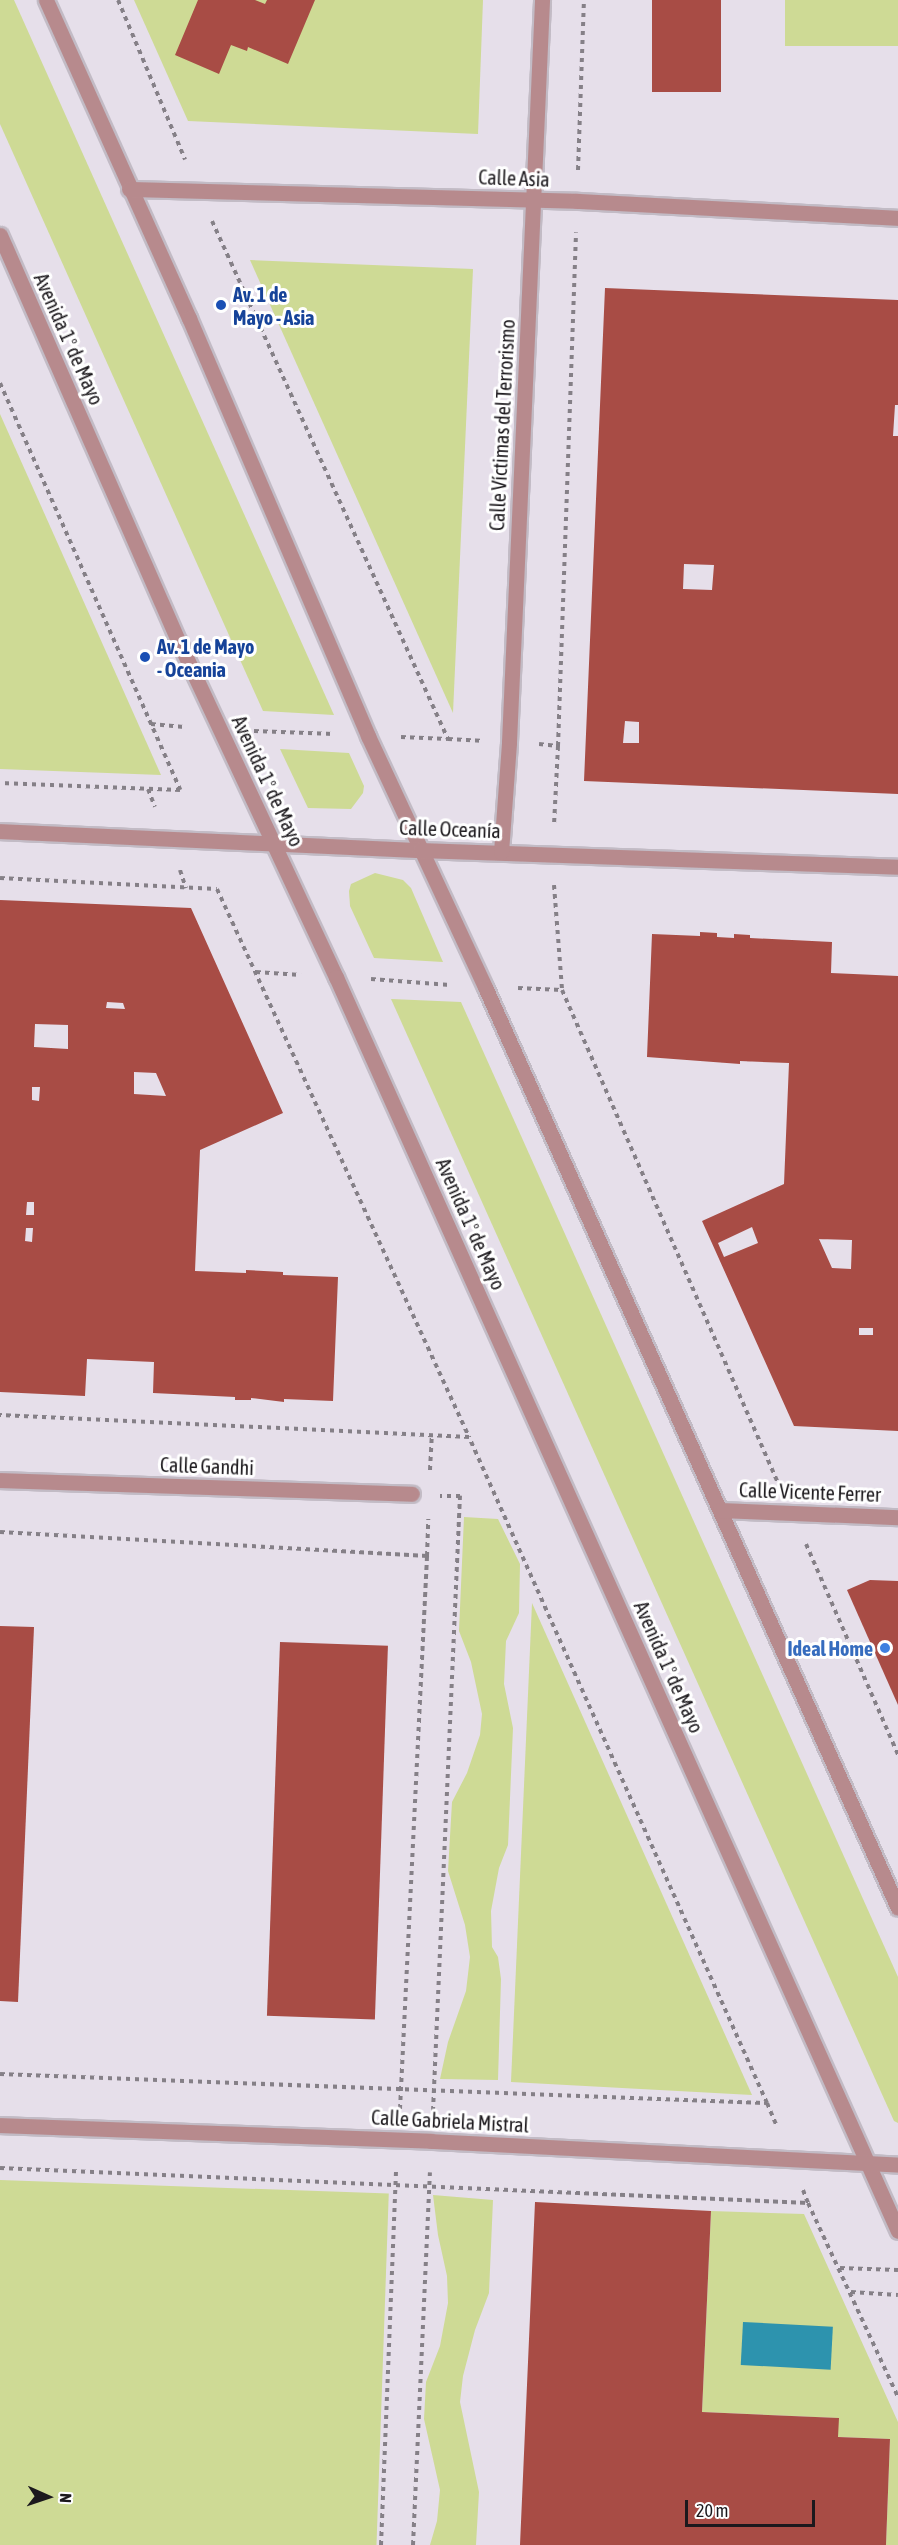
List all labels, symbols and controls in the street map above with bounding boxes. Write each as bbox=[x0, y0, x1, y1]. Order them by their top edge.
street label: Calle Asia bbox=[478, 165, 550, 191]
street label: Avenida 1º de Mayo bbox=[29, 269, 109, 409]
place label: Av. 1 de Mayo - Asia bbox=[233, 282, 314, 329]
marker: Av. 1 de Mayo - Asia bbox=[214, 298, 228, 312]
street label: Calle Víctimas del Terrorismo bbox=[484, 319, 520, 531]
place label: Av. 1 de Mayo - Oceania bbox=[157, 634, 254, 681]
marker: Av. 1 de Mayo - Oceania bbox=[138, 650, 152, 664]
street label: Avenida 1º de Mayo bbox=[227, 712, 309, 850]
street label: Calle Oceanía bbox=[399, 815, 501, 843]
street label: Avenida 1º de Mayo bbox=[431, 1154, 511, 1294]
street label: Calle Gandhi bbox=[160, 1452, 254, 1480]
street label: Calle Vicente Ferrer bbox=[739, 1478, 881, 1506]
street label: Avenida 1º de Mayo bbox=[629, 1597, 709, 1737]
place label: Ideal Home bbox=[788, 1636, 873, 1660]
marker: Ideal Home bbox=[878, 1641, 892, 1655]
street label: Calle Gabriela Mistral bbox=[371, 2105, 529, 2137]
north arrow bbox=[18, 2467, 78, 2527]
scale bar bbox=[688, 2488, 818, 2526]
text: N bbox=[57, 2493, 75, 2503]
text: 20 m bbox=[696, 2500, 728, 2521]

